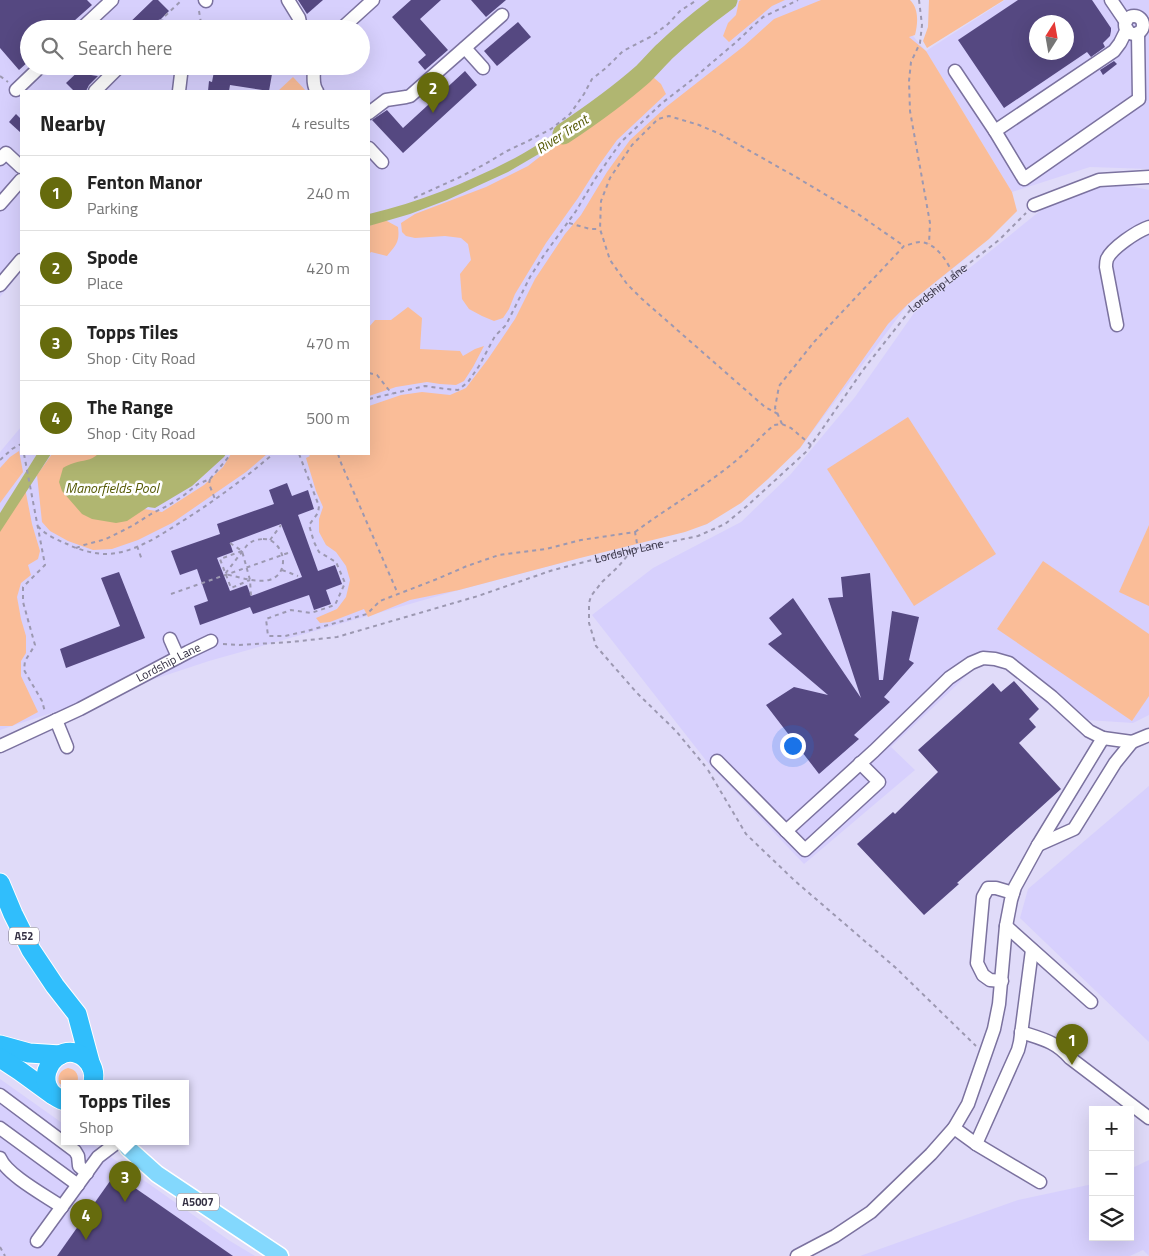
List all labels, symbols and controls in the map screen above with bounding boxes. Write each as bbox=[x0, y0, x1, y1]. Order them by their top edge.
north arrow bbox=[1029, 15, 1074, 60]
search box bbox=[20, 20, 370, 75]
text: Search here bbox=[78, 33, 172, 62]
icon: search bbox=[38, 34, 66, 62]
pin: 2 bbox=[417, 72, 449, 113]
text: Nearby bbox=[40, 107, 105, 139]
water label: River Trent bbox=[531, 108, 593, 158]
text: 4 results bbox=[291, 111, 350, 135]
text: Fenton Manor bbox=[87, 167, 202, 196]
text: 1 bbox=[52, 181, 60, 205]
text: 240 m bbox=[306, 181, 350, 205]
text: Parking bbox=[87, 196, 138, 220]
text: Spode bbox=[87, 242, 138, 271]
text: 2 bbox=[52, 256, 60, 280]
text: 420 m bbox=[306, 256, 350, 280]
street label: Lordship Lane bbox=[904, 258, 971, 317]
text: Place bbox=[87, 271, 123, 295]
text: Topps Tiles bbox=[87, 317, 178, 346]
text: 3 bbox=[52, 331, 60, 355]
text: 470 m bbox=[306, 331, 350, 355]
text: Shop · City Road bbox=[87, 346, 195, 370]
text: The Range bbox=[87, 392, 173, 421]
text: 4 bbox=[52, 406, 60, 430]
text: 500 m bbox=[306, 406, 350, 430]
text: Shop · City Road bbox=[87, 421, 195, 445]
water label: Manorfields Pool bbox=[65, 477, 161, 498]
street label: Lordship Lane bbox=[592, 534, 665, 568]
street label: Lordship Lane bbox=[133, 637, 204, 687]
your location bbox=[780, 733, 806, 759]
road number: A52 bbox=[9, 928, 39, 944]
pin: 1 bbox=[1056, 1024, 1088, 1065]
popup bbox=[61, 1080, 189, 1145]
text: Topps Tiles bbox=[79, 1086, 171, 1115]
map controls bbox=[1089, 1106, 1134, 1241]
button: + bbox=[1089, 1106, 1134, 1151]
text: Shop bbox=[79, 1115, 114, 1139]
button: − bbox=[1089, 1151, 1134, 1196]
pin: 3 bbox=[109, 1161, 141, 1202]
road number: A5007 bbox=[177, 1194, 219, 1210]
button: layers bbox=[1089, 1196, 1134, 1241]
pin: 4 bbox=[70, 1199, 102, 1240]

